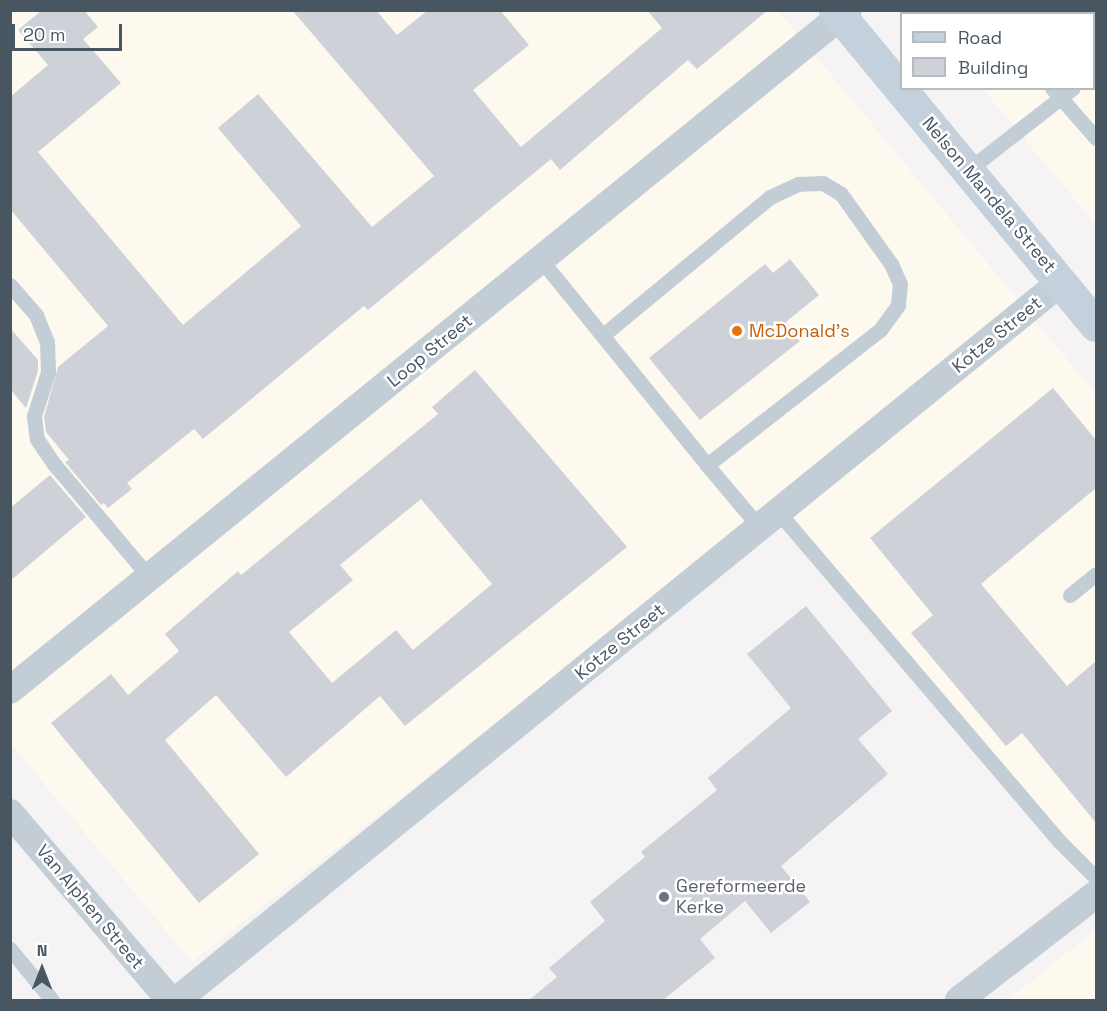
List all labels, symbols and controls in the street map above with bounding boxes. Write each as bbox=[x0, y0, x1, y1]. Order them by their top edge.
scale bar bbox=[15, 12, 124, 50]
legend bbox=[900, 12, 1095, 90]
text: 20 m bbox=[23, 23, 66, 46]
text: Road bbox=[958, 26, 1002, 49]
text: Building bbox=[958, 56, 1028, 79]
street label: Nelson Mandela Street bbox=[917, 113, 1061, 277]
street label: Kotze Street bbox=[948, 292, 1046, 378]
street label: Loop Street bbox=[383, 310, 477, 392]
place label: McDonald's bbox=[749, 320, 850, 342]
marker: McDonald's bbox=[730, 324, 744, 338]
street label: Kotze Street bbox=[571, 599, 669, 685]
street label: Van Alphen Street bbox=[32, 840, 148, 974]
place label: Gereformeerde Kerke bbox=[676, 876, 806, 918]
marker: Gereformeerde Kerke bbox=[657, 890, 671, 904]
north arrow bbox=[12, 939, 72, 999]
text: N bbox=[37, 940, 47, 961]

